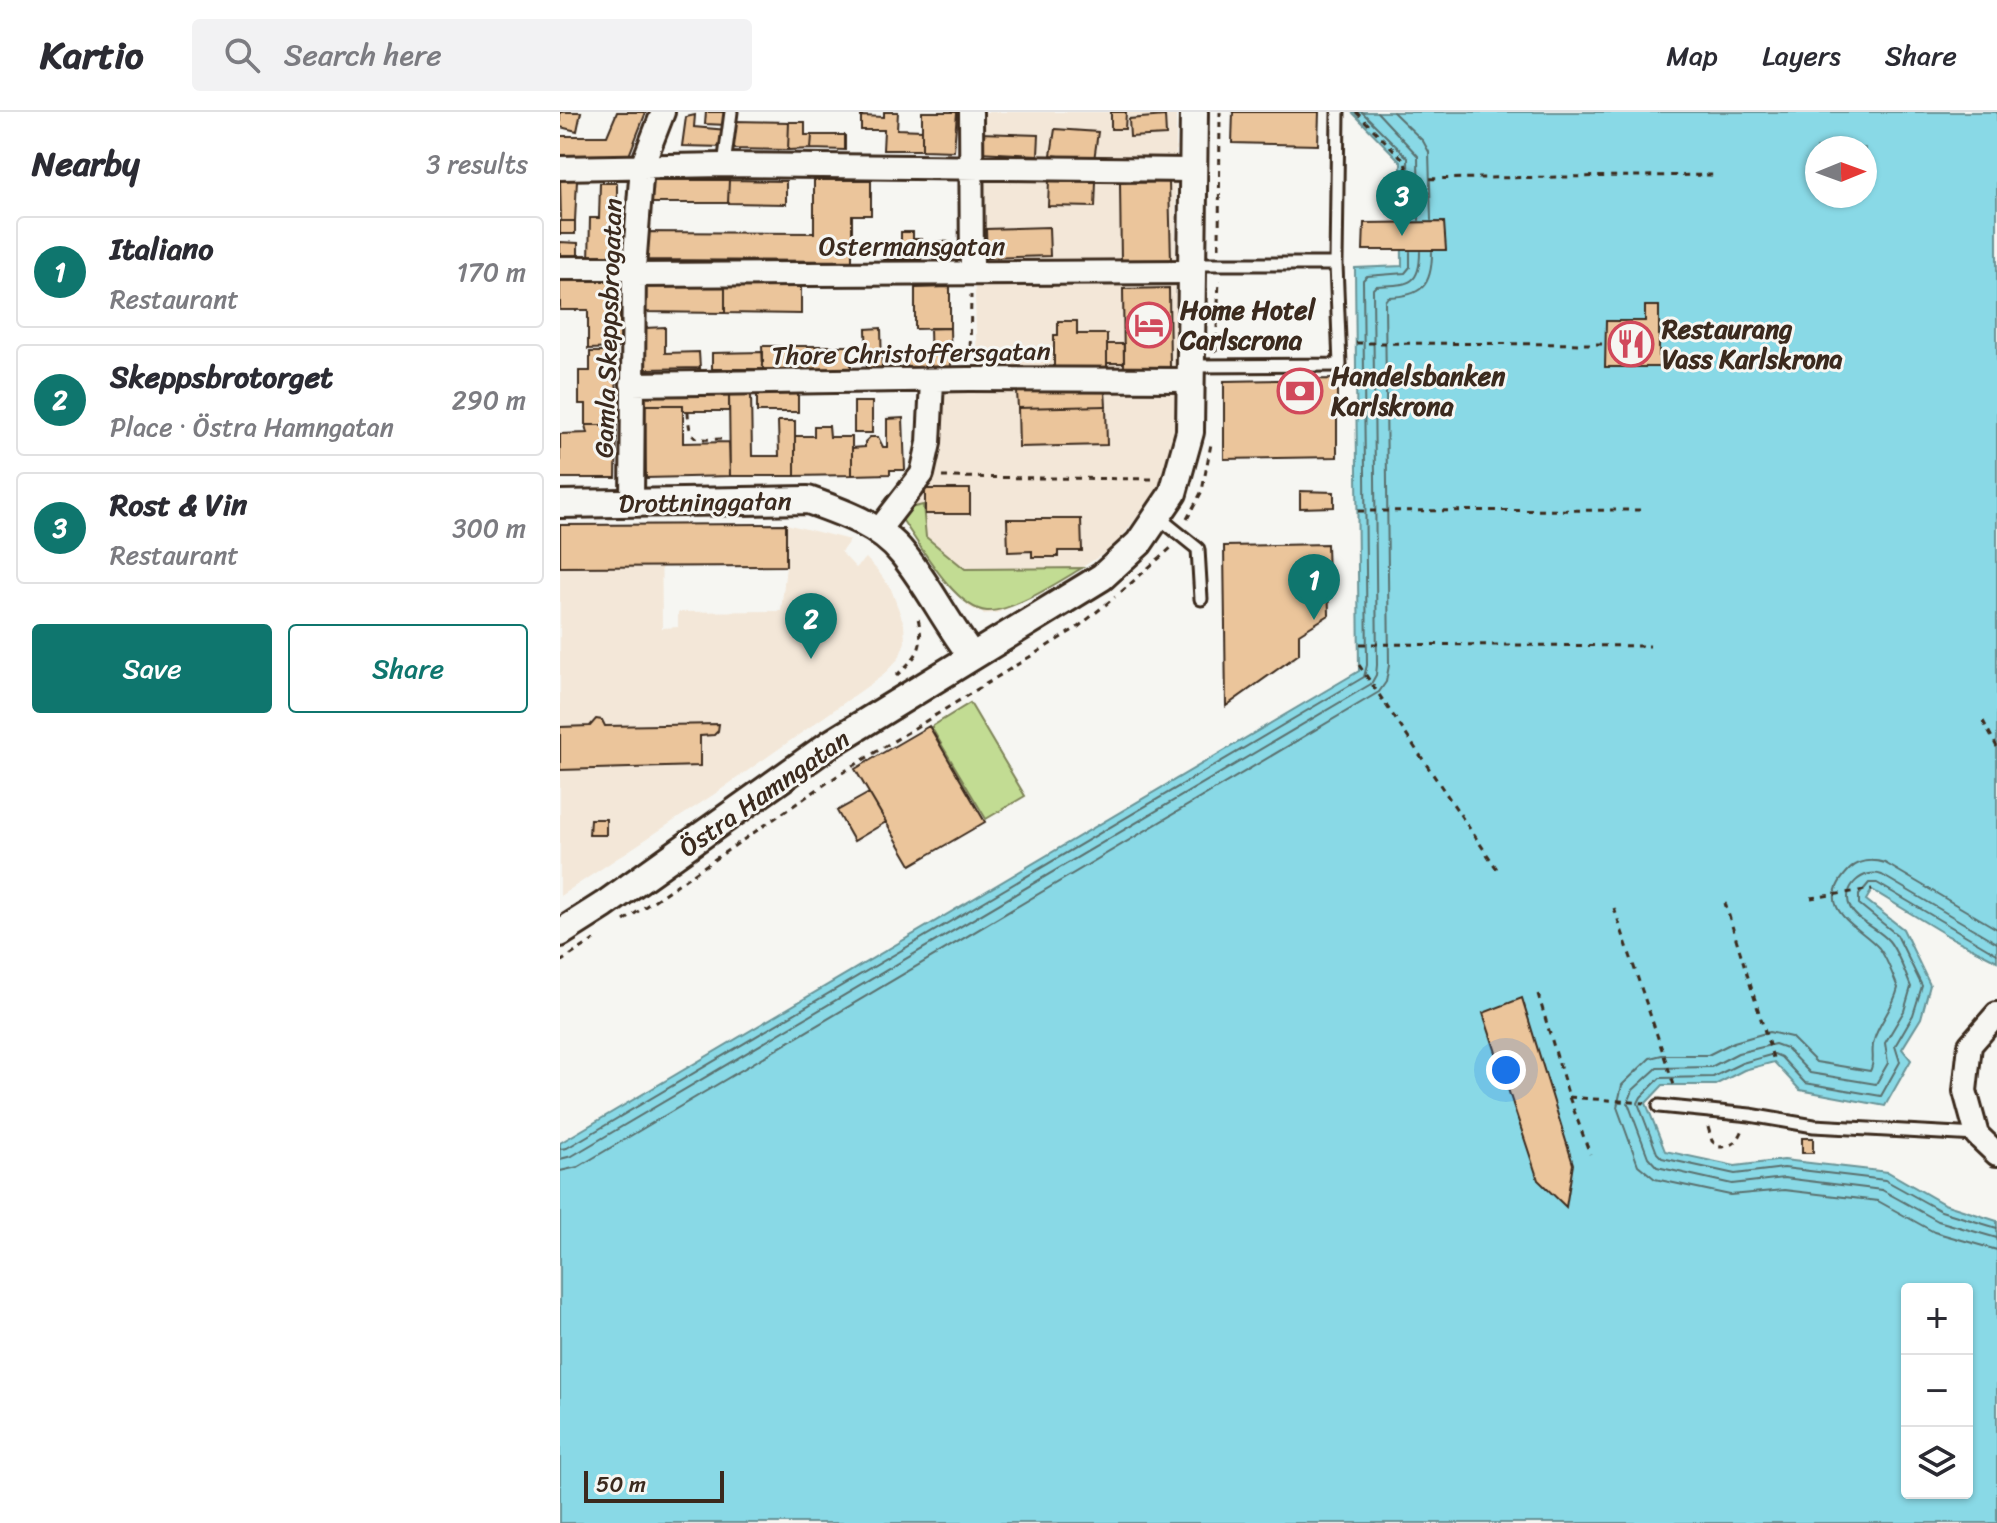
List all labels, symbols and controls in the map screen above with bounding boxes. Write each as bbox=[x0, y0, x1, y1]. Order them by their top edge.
search box bbox=[192, 19, 752, 91]
text: Kartio bbox=[40, 22, 144, 89]
text: Search here bbox=[284, 28, 442, 82]
text: Map bbox=[1666, 31, 1718, 80]
text: Layers bbox=[1762, 31, 1841, 80]
text: Share bbox=[1885, 31, 1957, 80]
icon: search bbox=[220, 33, 264, 77]
text: Nearby bbox=[32, 134, 140, 194]
north arrow bbox=[1805, 136, 1877, 208]
text: 3 results bbox=[426, 141, 528, 187]
pin: 3 bbox=[1376, 170, 1428, 236]
street label: Gamla Skeppsbrogatan bbox=[580, 197, 636, 459]
text: Italiano bbox=[110, 222, 213, 276]
street label: Ostermansgatan bbox=[819, 223, 1005, 269]
text: 1 bbox=[54, 249, 66, 295]
text: 170 m bbox=[457, 249, 526, 295]
text: Restaurant bbox=[110, 276, 239, 322]
place label: Home Hotel Carlscrona bbox=[1179, 287, 1317, 363]
hotel icon: Home Hotel Carlscrona bbox=[1125, 301, 1173, 349]
place label: Restaurang Vass Karlskrona bbox=[1661, 306, 1843, 382]
restaurant icon: Restaurang Vass Karlskrona bbox=[1607, 320, 1655, 368]
street label: Thore Christoffersgatan bbox=[771, 328, 1051, 378]
text: Skeppsbrotorget bbox=[110, 350, 333, 404]
place label: Handelsbanken Karlskrona bbox=[1330, 353, 1505, 429]
bank icon: Handelsbanken Karlskrona bbox=[1276, 367, 1324, 415]
text: 2 bbox=[52, 377, 68, 423]
text: 290 m bbox=[452, 377, 526, 423]
text: Place · Östra Hamngatan bbox=[110, 404, 394, 450]
street label: Drottninggatan bbox=[618, 477, 792, 527]
text: Rost & Vin bbox=[110, 478, 247, 532]
text: 3 bbox=[53, 505, 67, 551]
text: 300 m bbox=[452, 505, 526, 551]
text: Restaurant bbox=[110, 532, 239, 578]
pin: 1 bbox=[1288, 554, 1340, 620]
pin: 2 bbox=[785, 593, 837, 659]
button: Save bbox=[32, 624, 272, 713]
button: Share bbox=[288, 624, 528, 713]
street label: Östra Hamngatan bbox=[669, 717, 859, 869]
your location bbox=[1486, 1050, 1526, 1090]
map controls bbox=[1901, 1283, 1973, 1499]
button: + bbox=[1901, 1283, 1973, 1355]
button: − bbox=[1901, 1355, 1973, 1427]
button: layers bbox=[1901, 1427, 1973, 1499]
text: 50 m bbox=[596, 1465, 646, 1504]
scale bar bbox=[584, 1467, 724, 1503]

